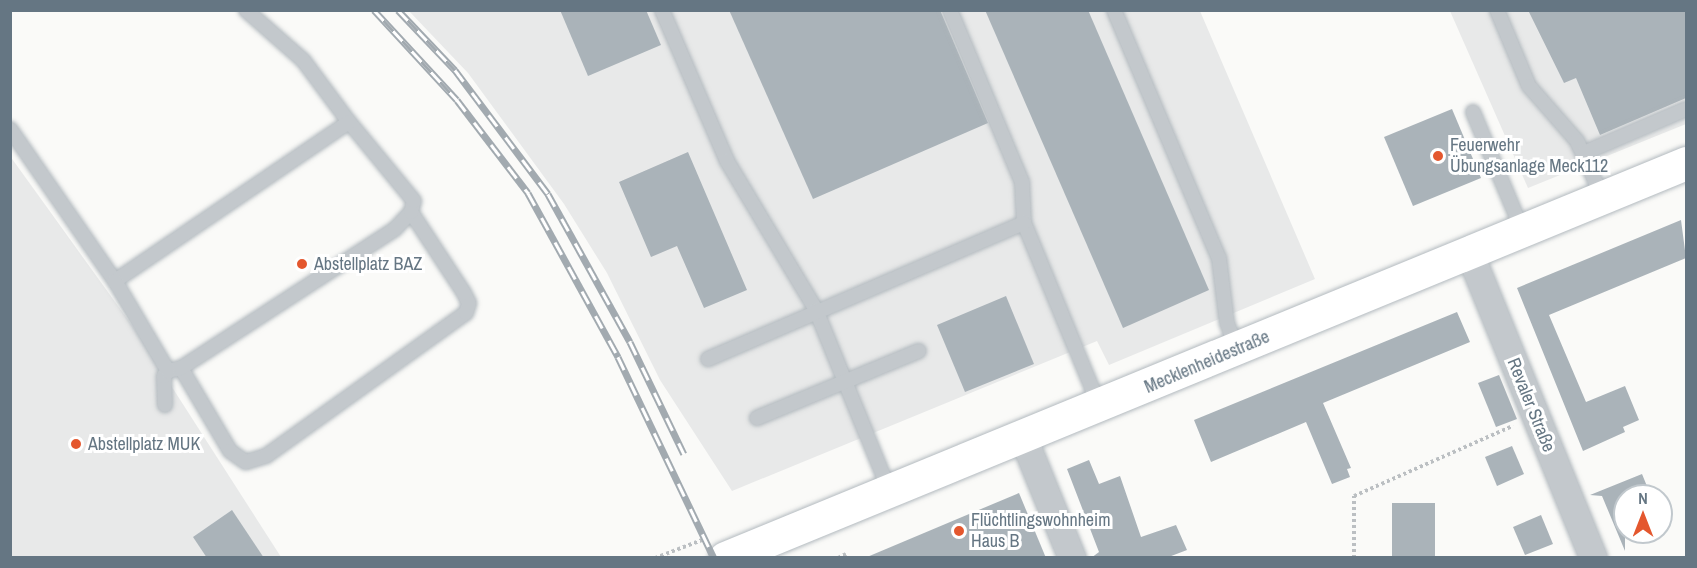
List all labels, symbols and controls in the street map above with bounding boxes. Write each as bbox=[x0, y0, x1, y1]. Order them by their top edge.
place label: Feuerwehr Übungsanlage Meck112 bbox=[1450, 135, 1608, 178]
marker: Feuerwehr Übungsanlage Meck112 bbox=[1431, 149, 1445, 163]
place label: Abstellplatz BAZ bbox=[314, 253, 422, 275]
marker: Abstellplatz BAZ bbox=[295, 257, 309, 271]
street label: Mecklenheidestraße bbox=[1141, 326, 1273, 398]
street label: Revaler Straße bbox=[1502, 355, 1560, 455]
place label: Abstellplatz MUK bbox=[88, 433, 200, 455]
marker: Abstellplatz MUK bbox=[69, 437, 83, 451]
north arrow bbox=[1613, 484, 1673, 544]
text: N bbox=[1638, 487, 1648, 509]
place label: Flüchtlingswohnheim Haus B bbox=[971, 510, 1110, 552]
marker: Flüchtlingswohnheim Haus B bbox=[952, 524, 966, 538]

